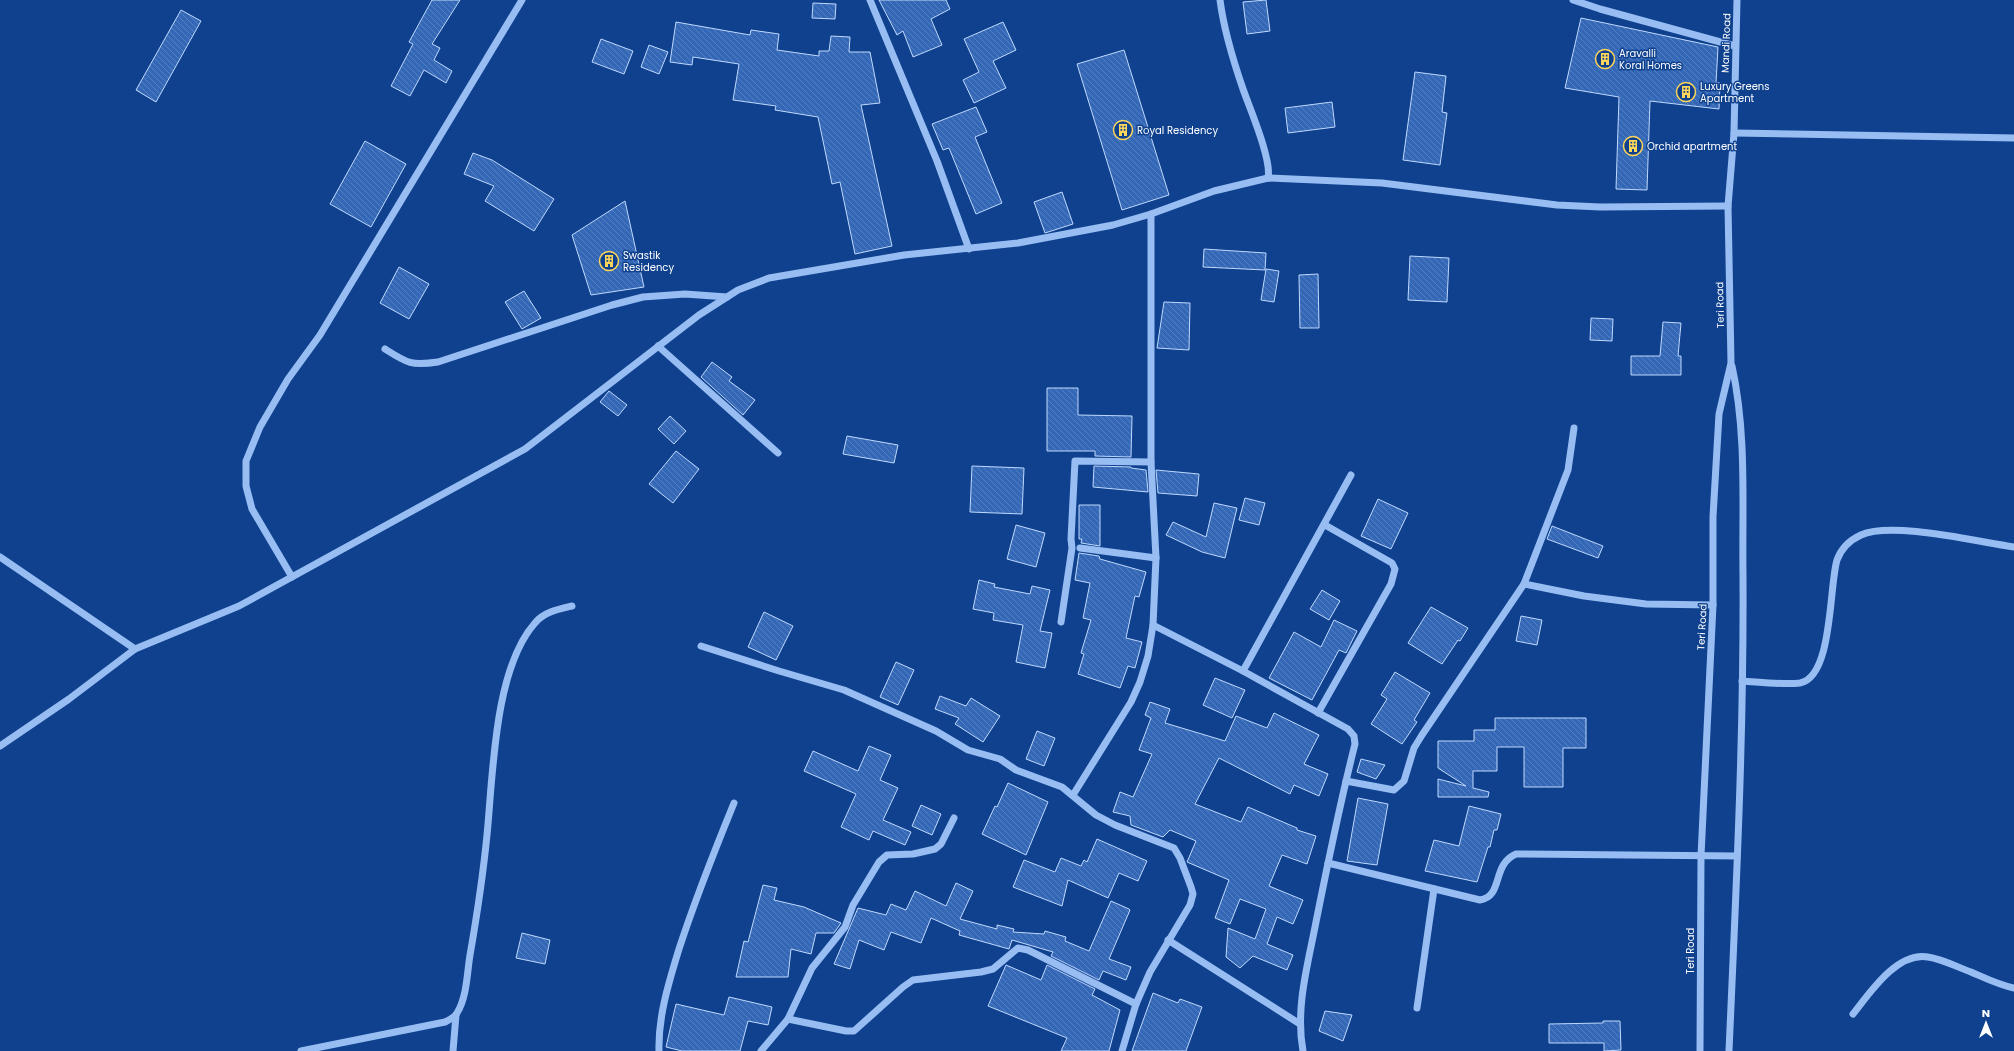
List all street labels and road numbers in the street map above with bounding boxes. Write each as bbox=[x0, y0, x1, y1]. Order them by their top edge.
street label: Mandi Road bbox=[1717, 13, 1735, 73]
street label: Teri Road bbox=[1712, 282, 1728, 328]
street label: Teri Road bbox=[1693, 603, 1711, 651]
street label: Teri Road bbox=[1683, 928, 1698, 974]

